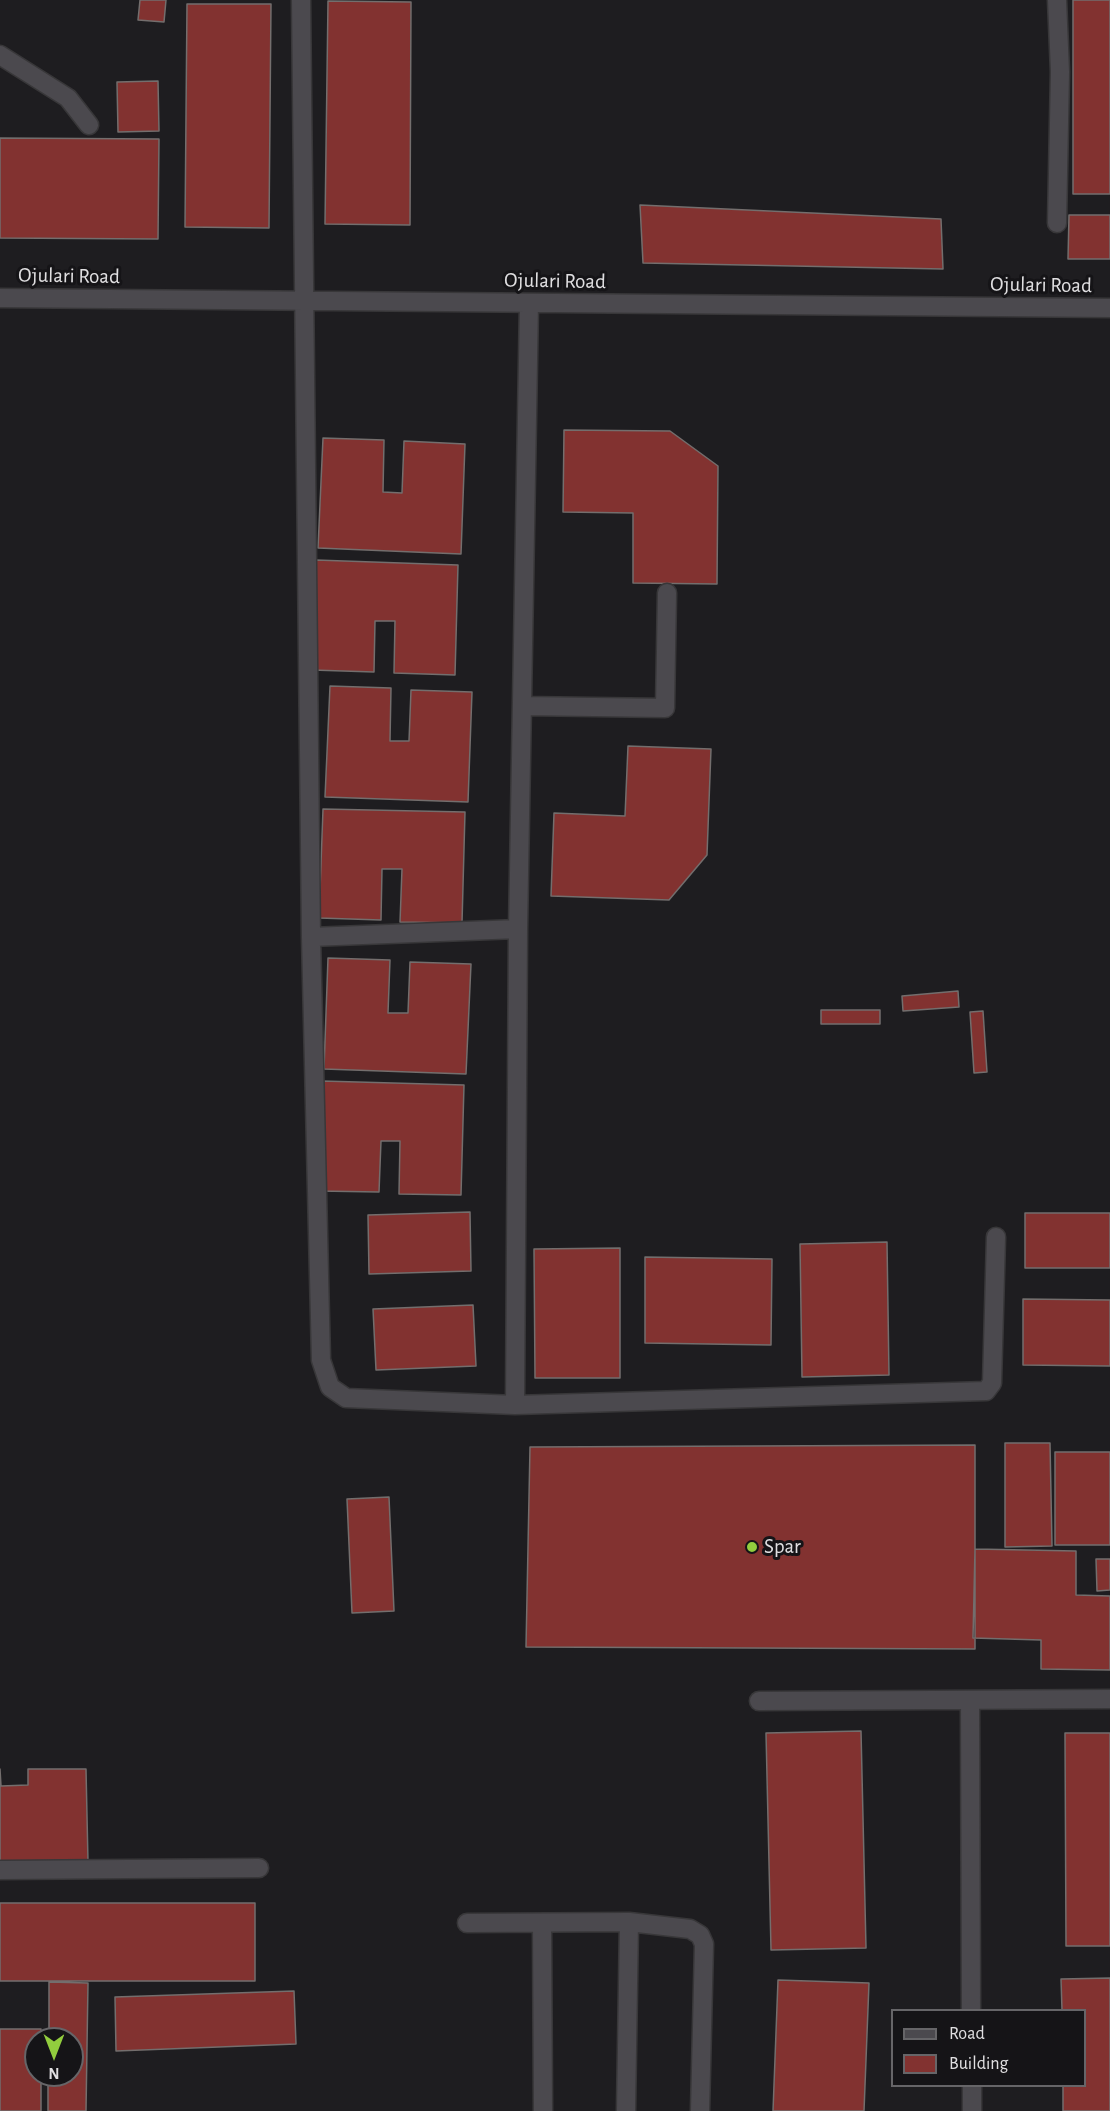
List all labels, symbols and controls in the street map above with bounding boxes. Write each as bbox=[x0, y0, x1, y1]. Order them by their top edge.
street label: Ojulari Road bbox=[18, 263, 120, 289]
street label: Ojulari Road bbox=[504, 268, 606, 294]
street label: Ojulari Road bbox=[990, 272, 1092, 298]
place label: Spar bbox=[764, 1534, 801, 1560]
marker: Spar bbox=[745, 1540, 759, 1554]
legend bbox=[891, 2009, 1086, 2087]
text: Road bbox=[949, 2025, 985, 2043]
north arrow bbox=[24, 2027, 84, 2087]
text: Building bbox=[949, 2055, 1008, 2073]
text: N bbox=[48, 2065, 60, 2081]

